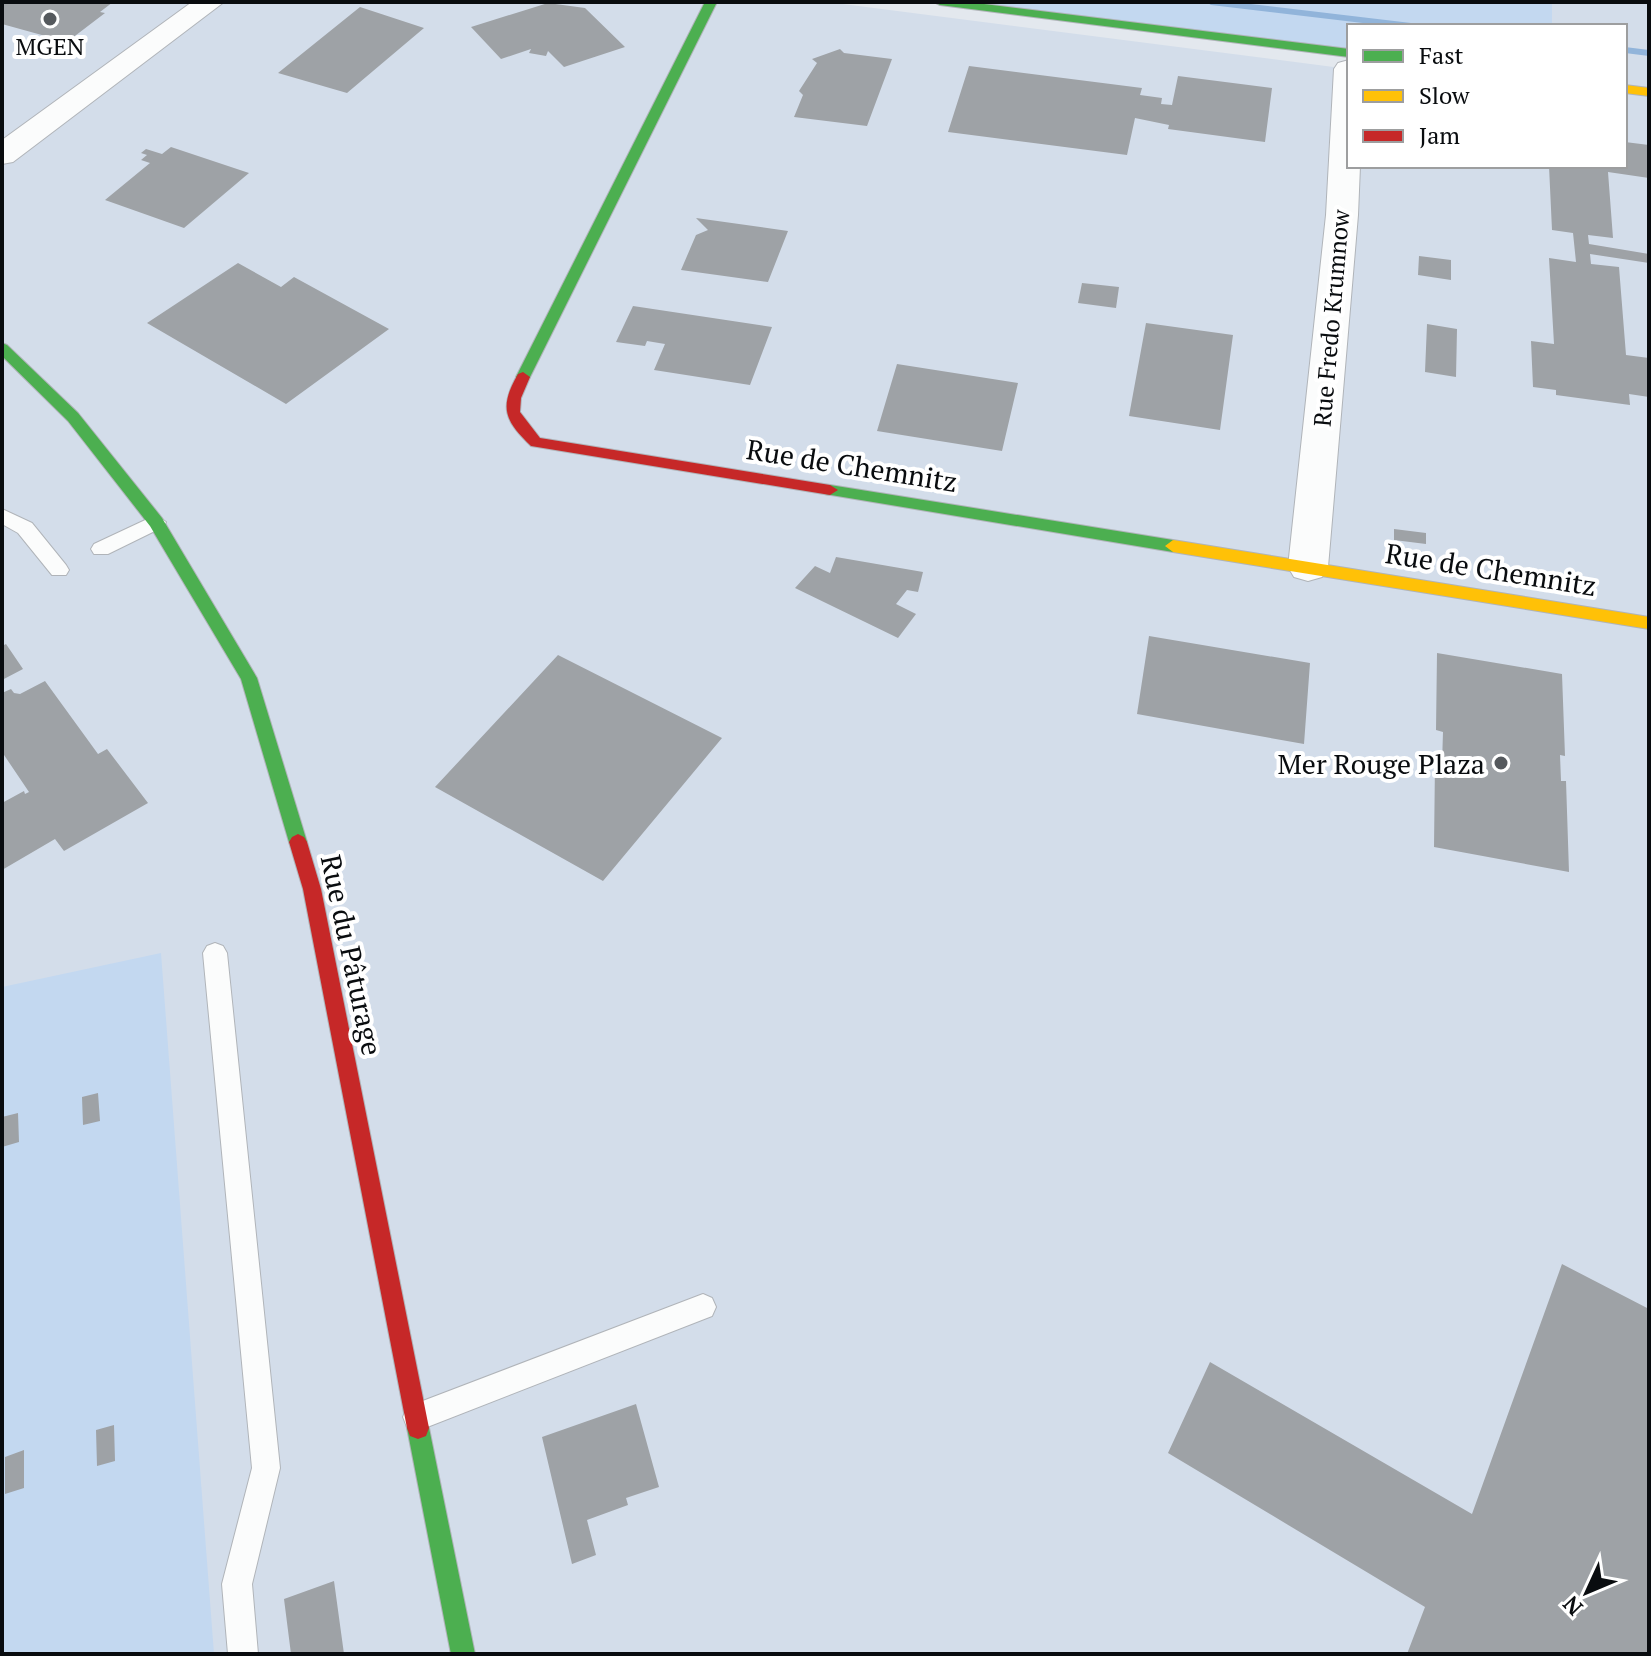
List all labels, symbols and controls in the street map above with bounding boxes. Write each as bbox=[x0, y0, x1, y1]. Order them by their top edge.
marker: MGEN bbox=[41, 10, 59, 28]
legend bbox=[1347, 24, 1627, 168]
place label: MGEN bbox=[16, 30, 84, 62]
text: Fast bbox=[1419, 39, 1464, 71]
text: Slow bbox=[1419, 79, 1470, 111]
text: Jam bbox=[1419, 119, 1460, 151]
street label: Rue Fredo Krumnow bbox=[1306, 208, 1356, 428]
street label: Rue de Chemnitz bbox=[744, 430, 960, 500]
street label: Rue de Chemnitz bbox=[1383, 534, 1599, 604]
place label: Mer Rouge Plaza bbox=[1278, 745, 1485, 782]
marker: Mer Rouge Plaza bbox=[1492, 754, 1510, 772]
street label: Rue du Pâturage bbox=[313, 851, 391, 1059]
north arrow bbox=[1547, 1552, 1627, 1632]
text: N bbox=[1556, 1590, 1588, 1622]

